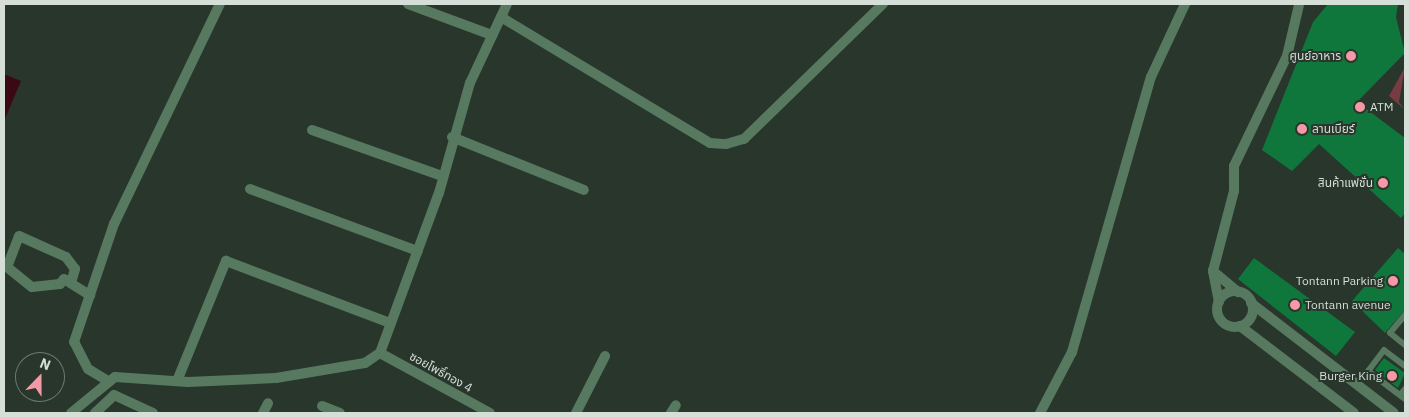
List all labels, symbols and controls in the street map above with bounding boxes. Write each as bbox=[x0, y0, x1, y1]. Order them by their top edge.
place label: ศูนย์อาหาร bbox=[1289, 49, 1341, 63]
marker: ศูนย์อาหาร bbox=[1345, 50, 1357, 62]
place label: ATM bbox=[1370, 100, 1394, 114]
marker: ATM bbox=[1354, 101, 1366, 113]
place label: ลานเบียร์ bbox=[1312, 122, 1355, 136]
marker: ลานเบียร์ bbox=[1296, 123, 1308, 135]
place label: สินค้าแฟชั่น bbox=[1318, 176, 1373, 190]
marker: สินค้าแฟชั่น bbox=[1377, 177, 1389, 189]
place label: Tontann Parking bbox=[1296, 274, 1383, 288]
marker: Tontann Parking bbox=[1387, 275, 1399, 287]
place label: Tontann avenue bbox=[1305, 298, 1391, 312]
marker: Tontann avenue bbox=[1289, 299, 1301, 311]
street label: ซอยโพธิ์ทอง 4 bbox=[407, 349, 475, 395]
north arrow bbox=[15, 352, 65, 402]
text: N bbox=[37, 354, 53, 374]
place label: Burger King bbox=[1319, 369, 1382, 383]
marker: Burger King bbox=[1386, 370, 1398, 382]

